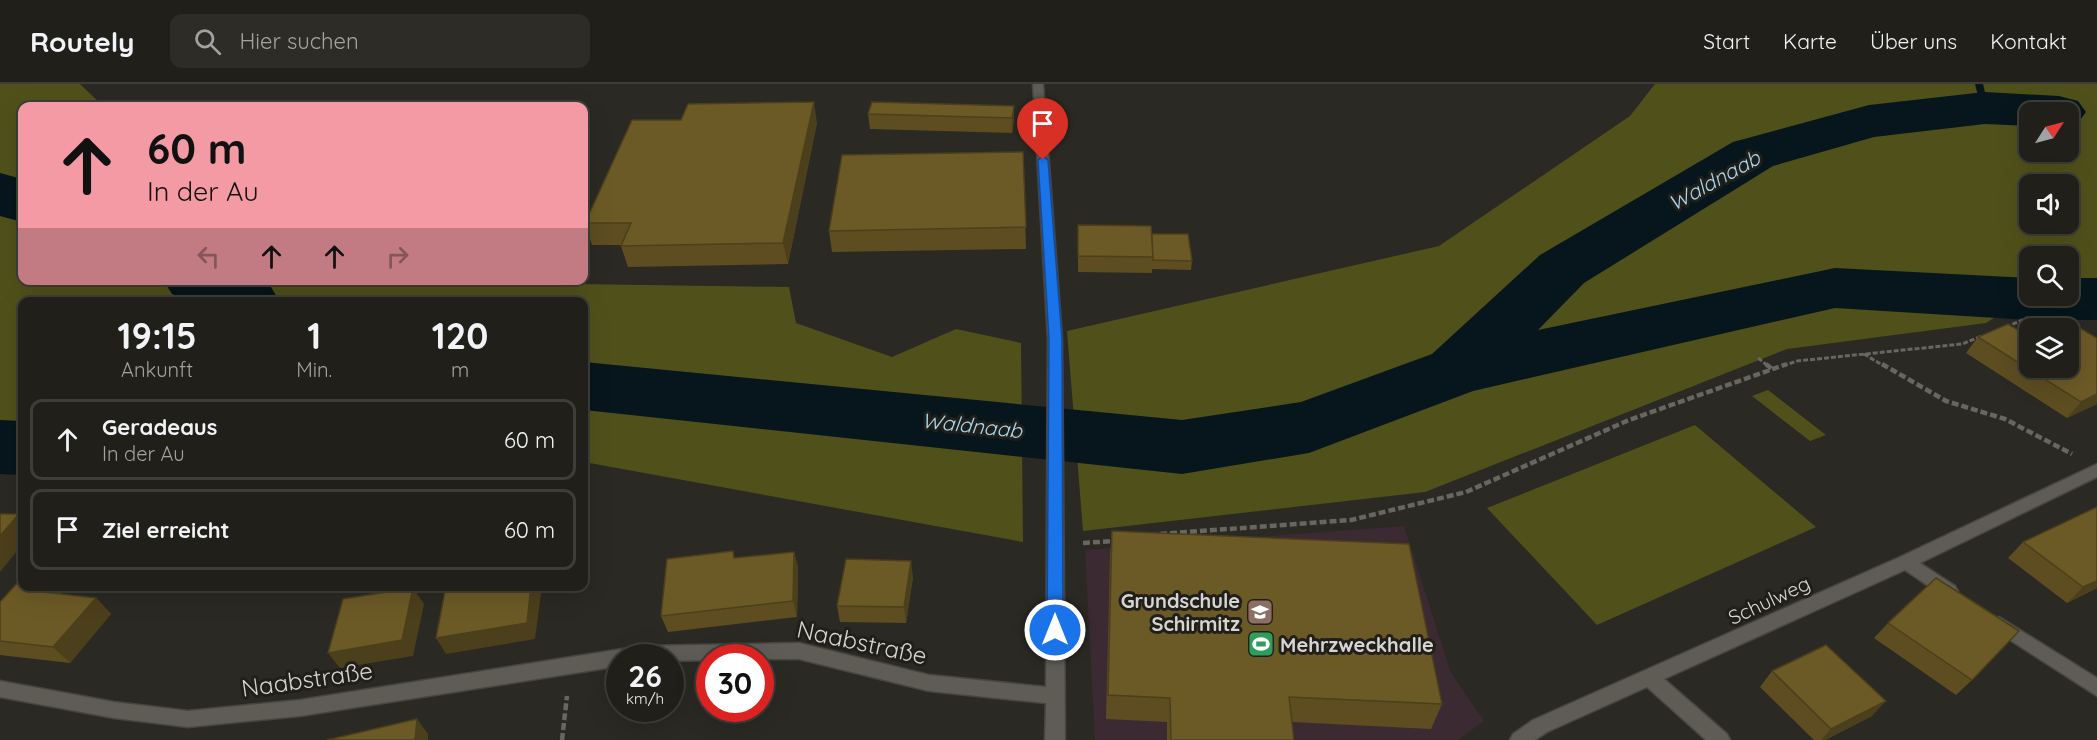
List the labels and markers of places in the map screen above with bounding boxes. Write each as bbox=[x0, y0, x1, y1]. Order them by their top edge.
pin bbox=[1017, 98, 1068, 160]
place label: Grundschule Schirmitz bbox=[1121, 588, 1240, 636]
school or university icon: Grundschule Schirmitz bbox=[1245, 597, 1275, 627]
sports icon: Mehrzweckhalle bbox=[1246, 629, 1276, 659]
place label: Mehrzweckhalle bbox=[1280, 632, 1434, 657]

